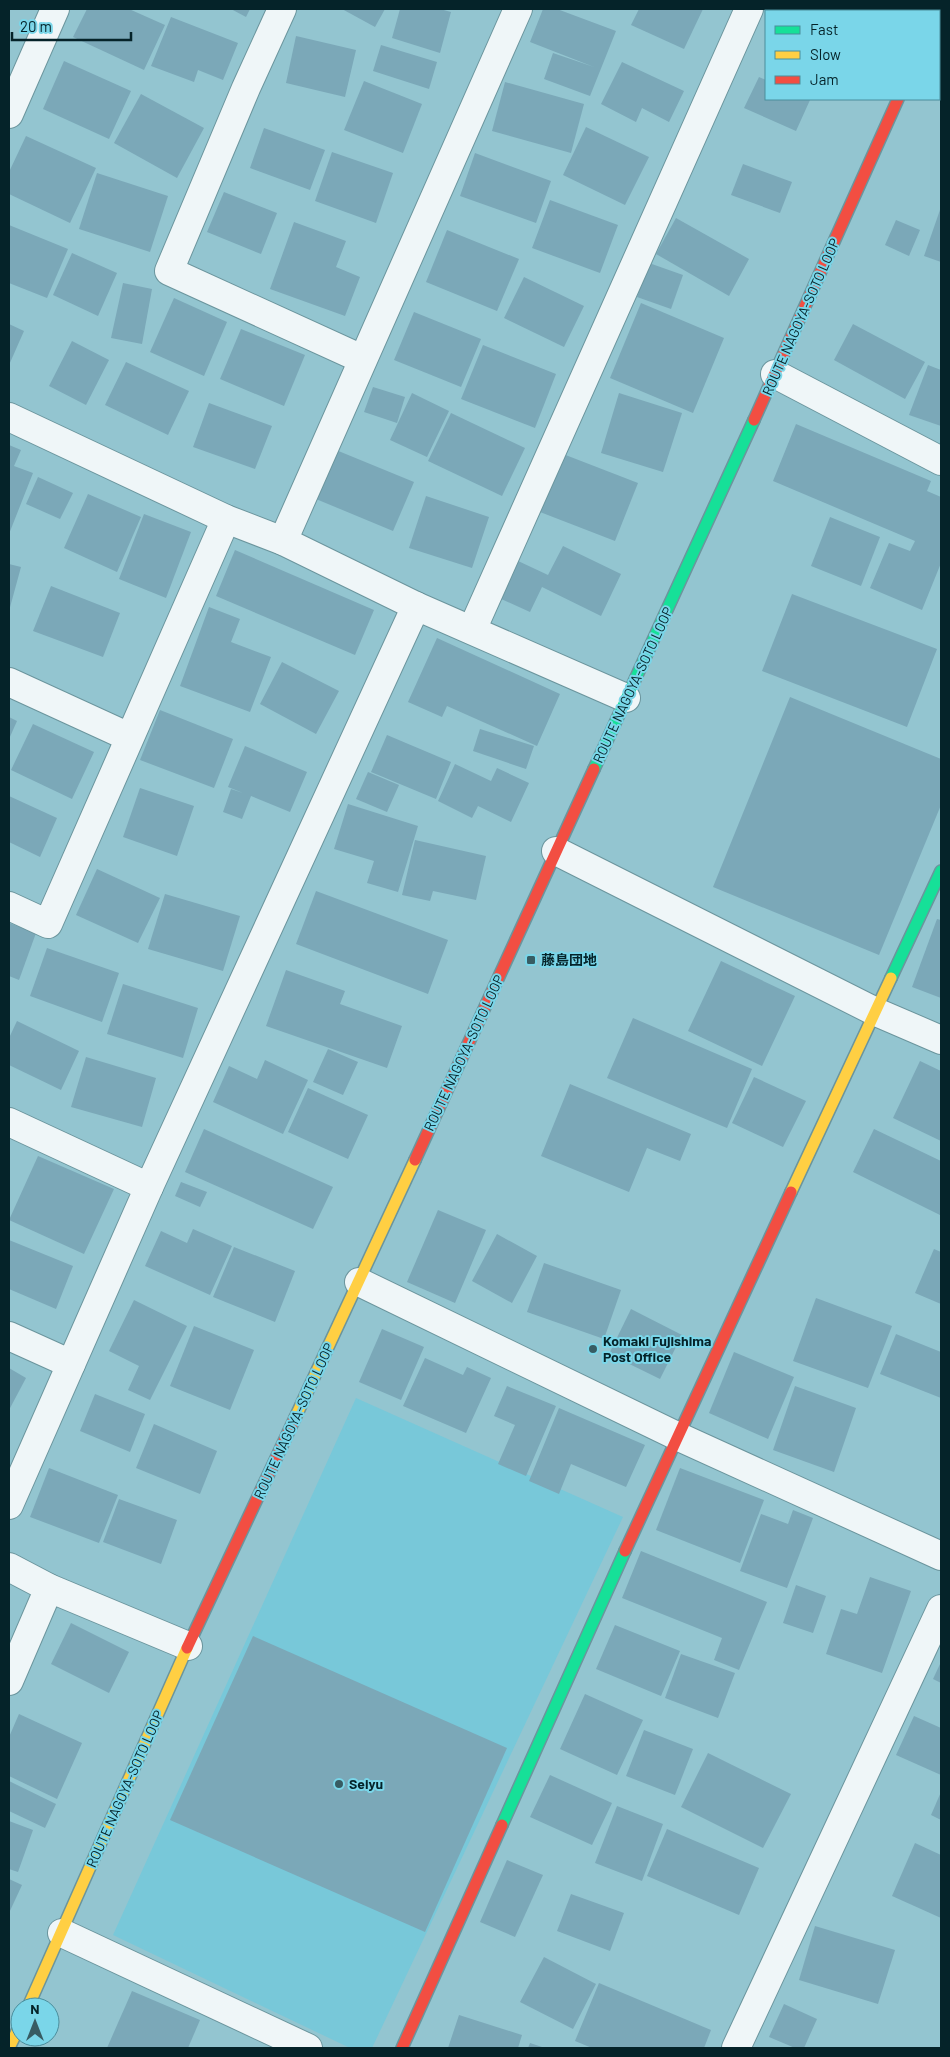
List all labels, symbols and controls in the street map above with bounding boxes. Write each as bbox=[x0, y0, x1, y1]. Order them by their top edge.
scale bar bbox=[12, 10, 131, 42]
legend bbox=[765, 10, 940, 100]
text: 20 m bbox=[20, 17, 52, 35]
text: Fast bbox=[810, 20, 838, 38]
text: Slow bbox=[810, 45, 841, 63]
text: Jam bbox=[810, 70, 839, 88]
street label: ROUTE NAGOYA-SOTO LOOP bbox=[758, 236, 843, 398]
street label: ROUTE NAGOYA-SOTO LOOP bbox=[589, 604, 676, 766]
place label: 藤島団地 bbox=[541, 951, 597, 968]
marker: 藤島団地 bbox=[525, 954, 537, 966]
street label: ROUTE NAGOYA-SOTO LOOP bbox=[420, 972, 507, 1134]
place label: Komaki Fujishima Post Office bbox=[603, 1332, 711, 1365]
street label: ROUTE NAGOYA-SOTO LOOP bbox=[250, 1340, 337, 1502]
marker: Komaki Fujishima Post Office bbox=[587, 1343, 599, 1355]
street label: ROUTE NAGOYA-SOTO LOOP bbox=[82, 1708, 167, 1870]
place label: Seiyu bbox=[349, 1775, 383, 1792]
marker: Seiyu bbox=[333, 1778, 345, 1790]
north arrow bbox=[10, 1997, 60, 2047]
text: N bbox=[30, 2000, 40, 2017]

